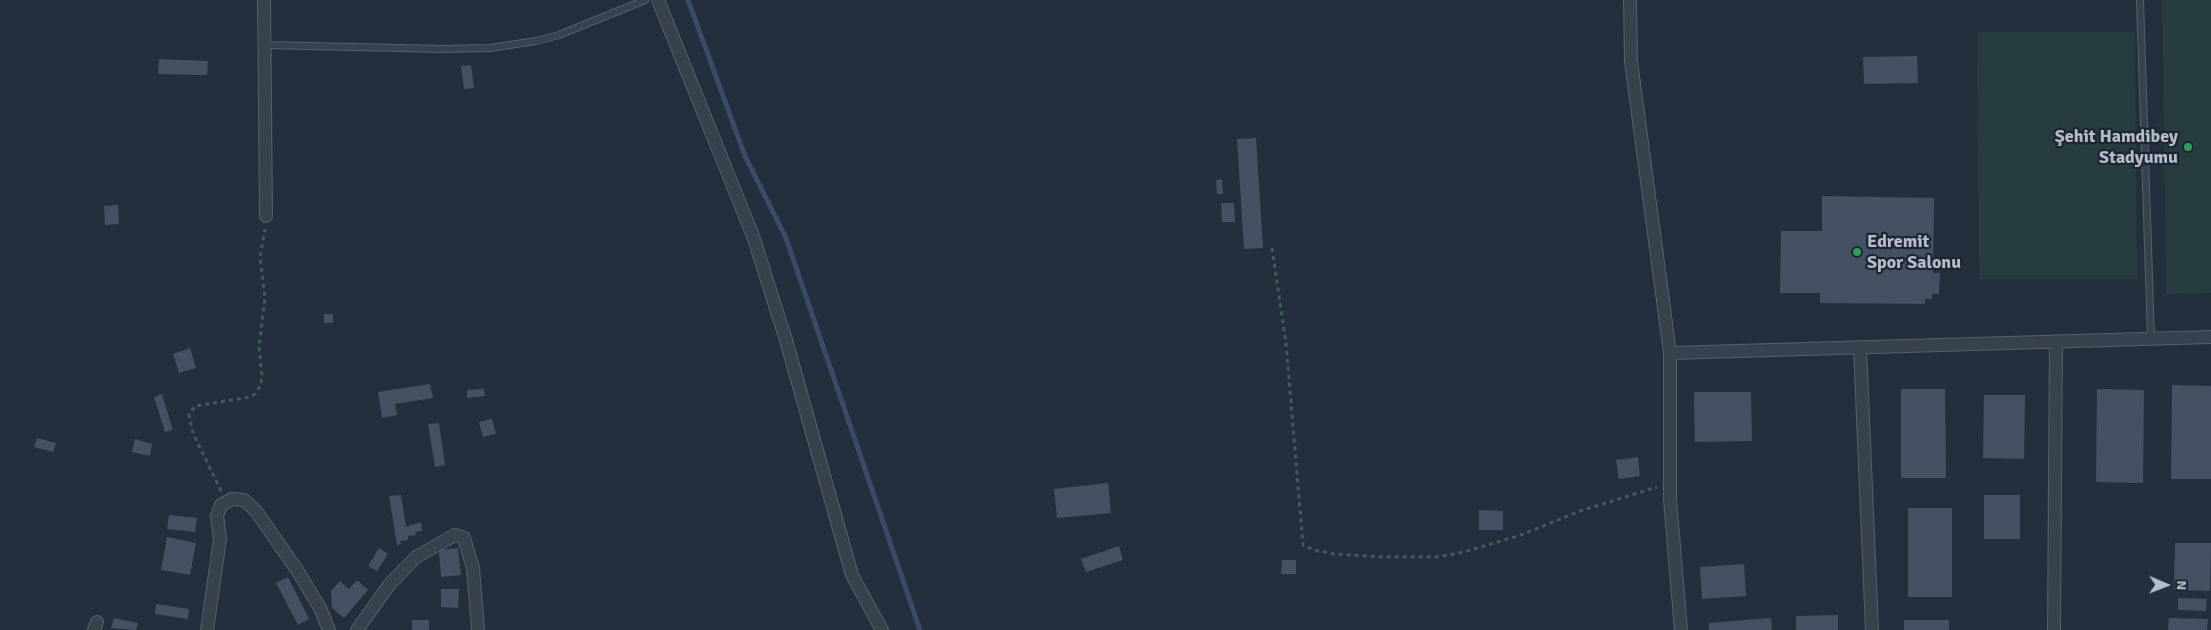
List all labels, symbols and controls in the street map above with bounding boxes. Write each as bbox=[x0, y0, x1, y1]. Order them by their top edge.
place label: Şehit Hamdibey Stadyumu bbox=[2055, 126, 2178, 168]
marker: Şehit Hamdibey Stadyumu bbox=[2182, 141, 2194, 153]
place label: Edremit Spor Salonu bbox=[1867, 231, 1961, 274]
marker: Edremit Spor Salonu bbox=[1851, 246, 1863, 258]
north arrow bbox=[2141, 560, 2191, 610]
text: N bbox=[2173, 580, 2190, 590]

